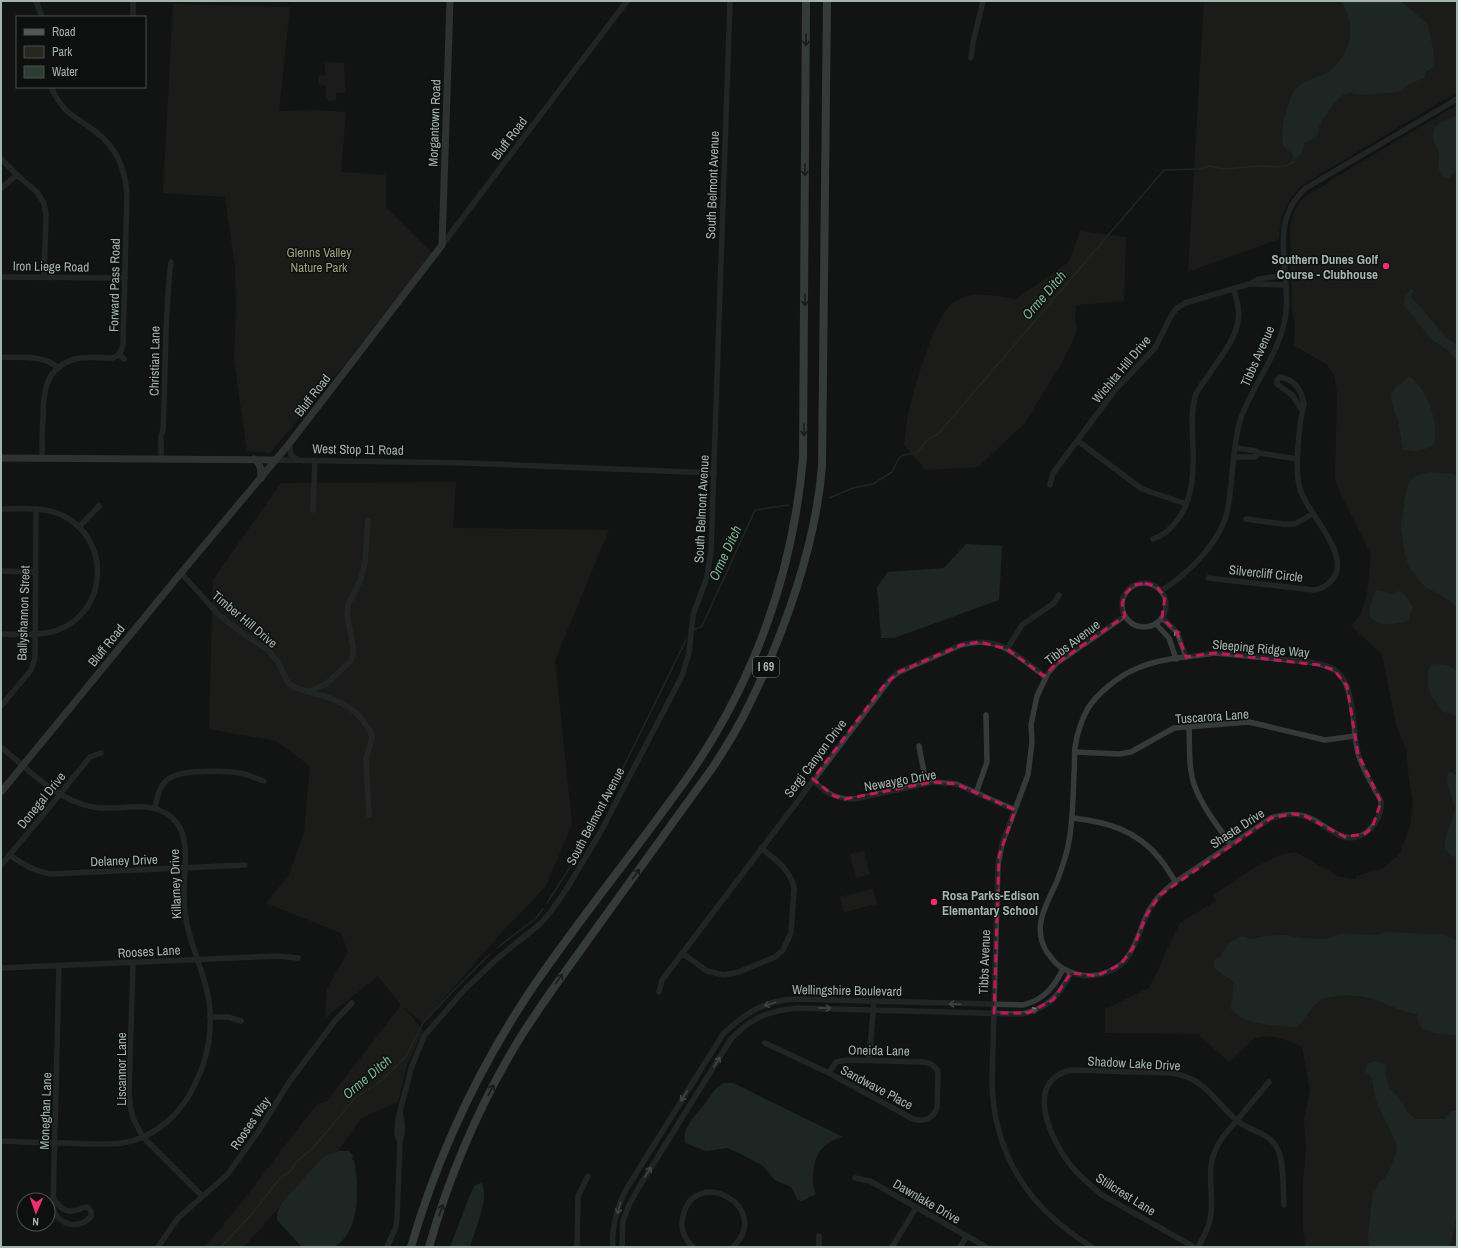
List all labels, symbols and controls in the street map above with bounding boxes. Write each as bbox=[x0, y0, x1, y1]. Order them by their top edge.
legend bbox=[16, 16, 146, 88]
text: Road bbox=[52, 24, 76, 40]
one-way arrow bbox=[802, 33, 810, 46]
text: Park bbox=[52, 44, 72, 60]
text: Water bbox=[52, 64, 79, 80]
street label: Morgantown Road bbox=[424, 79, 445, 167]
street label: Bluff Road bbox=[488, 113, 531, 163]
street label: South Belmont Avenue bbox=[702, 131, 723, 239]
one-way arrow bbox=[801, 163, 809, 176]
street label: Forward Pass Road bbox=[105, 238, 124, 332]
park label: Glenns Valley Nature Park bbox=[287, 244, 352, 276]
place label: Southern Dunes Golf Course - Clubhouse bbox=[1271, 251, 1378, 283]
street label: Iron Liege Road bbox=[13, 257, 89, 276]
marker: Southern Dunes Golf Course - Clubhouse bbox=[1381, 261, 1391, 271]
water label: Orme Ditch bbox=[1018, 267, 1070, 323]
one-way arrow bbox=[801, 293, 809, 306]
street label: Tibbs Avenue bbox=[1237, 323, 1278, 389]
street label: Christian Lane bbox=[145, 326, 164, 396]
street label: Wichita Hill Drive bbox=[1088, 332, 1155, 407]
street label: Bluff Road bbox=[290, 370, 334, 420]
one-way arrow bbox=[800, 423, 808, 436]
street label: West Stop 11 Road bbox=[312, 440, 404, 459]
street label: South Belmont Avenue bbox=[690, 454, 713, 564]
water label: Orme Ditch bbox=[704, 523, 746, 583]
street label: Silvercliff Circle bbox=[1228, 561, 1304, 586]
street label: Ballyshannon Street bbox=[13, 565, 34, 661]
street label: Timber Hill Drive bbox=[208, 587, 281, 652]
street label: Tibbs Avenue bbox=[1041, 616, 1103, 669]
street label: Bluff Road bbox=[84, 621, 129, 670]
one-way arrow bbox=[1173, 629, 1181, 641]
street label: Sleeping Ridge Way bbox=[1212, 636, 1311, 661]
road number: I 69 bbox=[753, 657, 779, 677]
street label: Tuscarora Lane bbox=[1175, 705, 1249, 728]
street label: Sergi Canyon Drive bbox=[780, 716, 850, 801]
street label: South Belmont Avenue bbox=[563, 764, 628, 868]
street label: Newaygo Drive bbox=[863, 766, 938, 795]
street label: Donegal Drive bbox=[13, 768, 69, 832]
street label: Shasta Drive bbox=[1207, 804, 1268, 852]
street label: Killarney Drive bbox=[166, 849, 185, 919]
street label: Delaney Drive bbox=[90, 851, 158, 870]
one-way arrow bbox=[632, 869, 640, 880]
place label: Rosa Parks-Edison Elementary School bbox=[942, 887, 1039, 919]
marker: Rosa Parks-Edison Elementary School bbox=[929, 897, 939, 907]
street label: Tibbs Avenue bbox=[975, 929, 994, 995]
street label: Rooses Lane bbox=[117, 941, 181, 962]
one-way arrow bbox=[555, 974, 563, 985]
street label: Wellingshire Boulevard bbox=[792, 981, 902, 1000]
one-way arrow bbox=[764, 1000, 776, 1008]
one-way arrow bbox=[949, 1000, 962, 1007]
one-way arrow bbox=[818, 1005, 831, 1012]
one-way arrow bbox=[1026, 1007, 1039, 1014]
street label: Liscannor Lane bbox=[113, 1032, 130, 1106]
street label: Oneida Lane bbox=[848, 1041, 910, 1060]
water label: Orme Ditch bbox=[339, 1051, 395, 1103]
street label: Shadow Lake Drive bbox=[1087, 1053, 1181, 1074]
one-way arrow bbox=[713, 1056, 721, 1068]
street label: Sandwave Place bbox=[838, 1061, 916, 1114]
street label: Moneghan Lane bbox=[36, 1072, 55, 1150]
one-way arrow bbox=[488, 1084, 495, 1096]
one-way arrow bbox=[680, 1090, 688, 1101]
street label: Rooses Way bbox=[227, 1093, 275, 1153]
one-way arrow bbox=[644, 1167, 652, 1178]
street label: Stillcrest Lane bbox=[1093, 1169, 1159, 1220]
street label: Dawnlake Drive bbox=[890, 1175, 964, 1228]
north arrow bbox=[16, 1192, 56, 1232]
one-way arrow bbox=[614, 1201, 622, 1214]
one-way arrow bbox=[437, 1204, 445, 1216]
text: N bbox=[32, 1215, 39, 1229]

